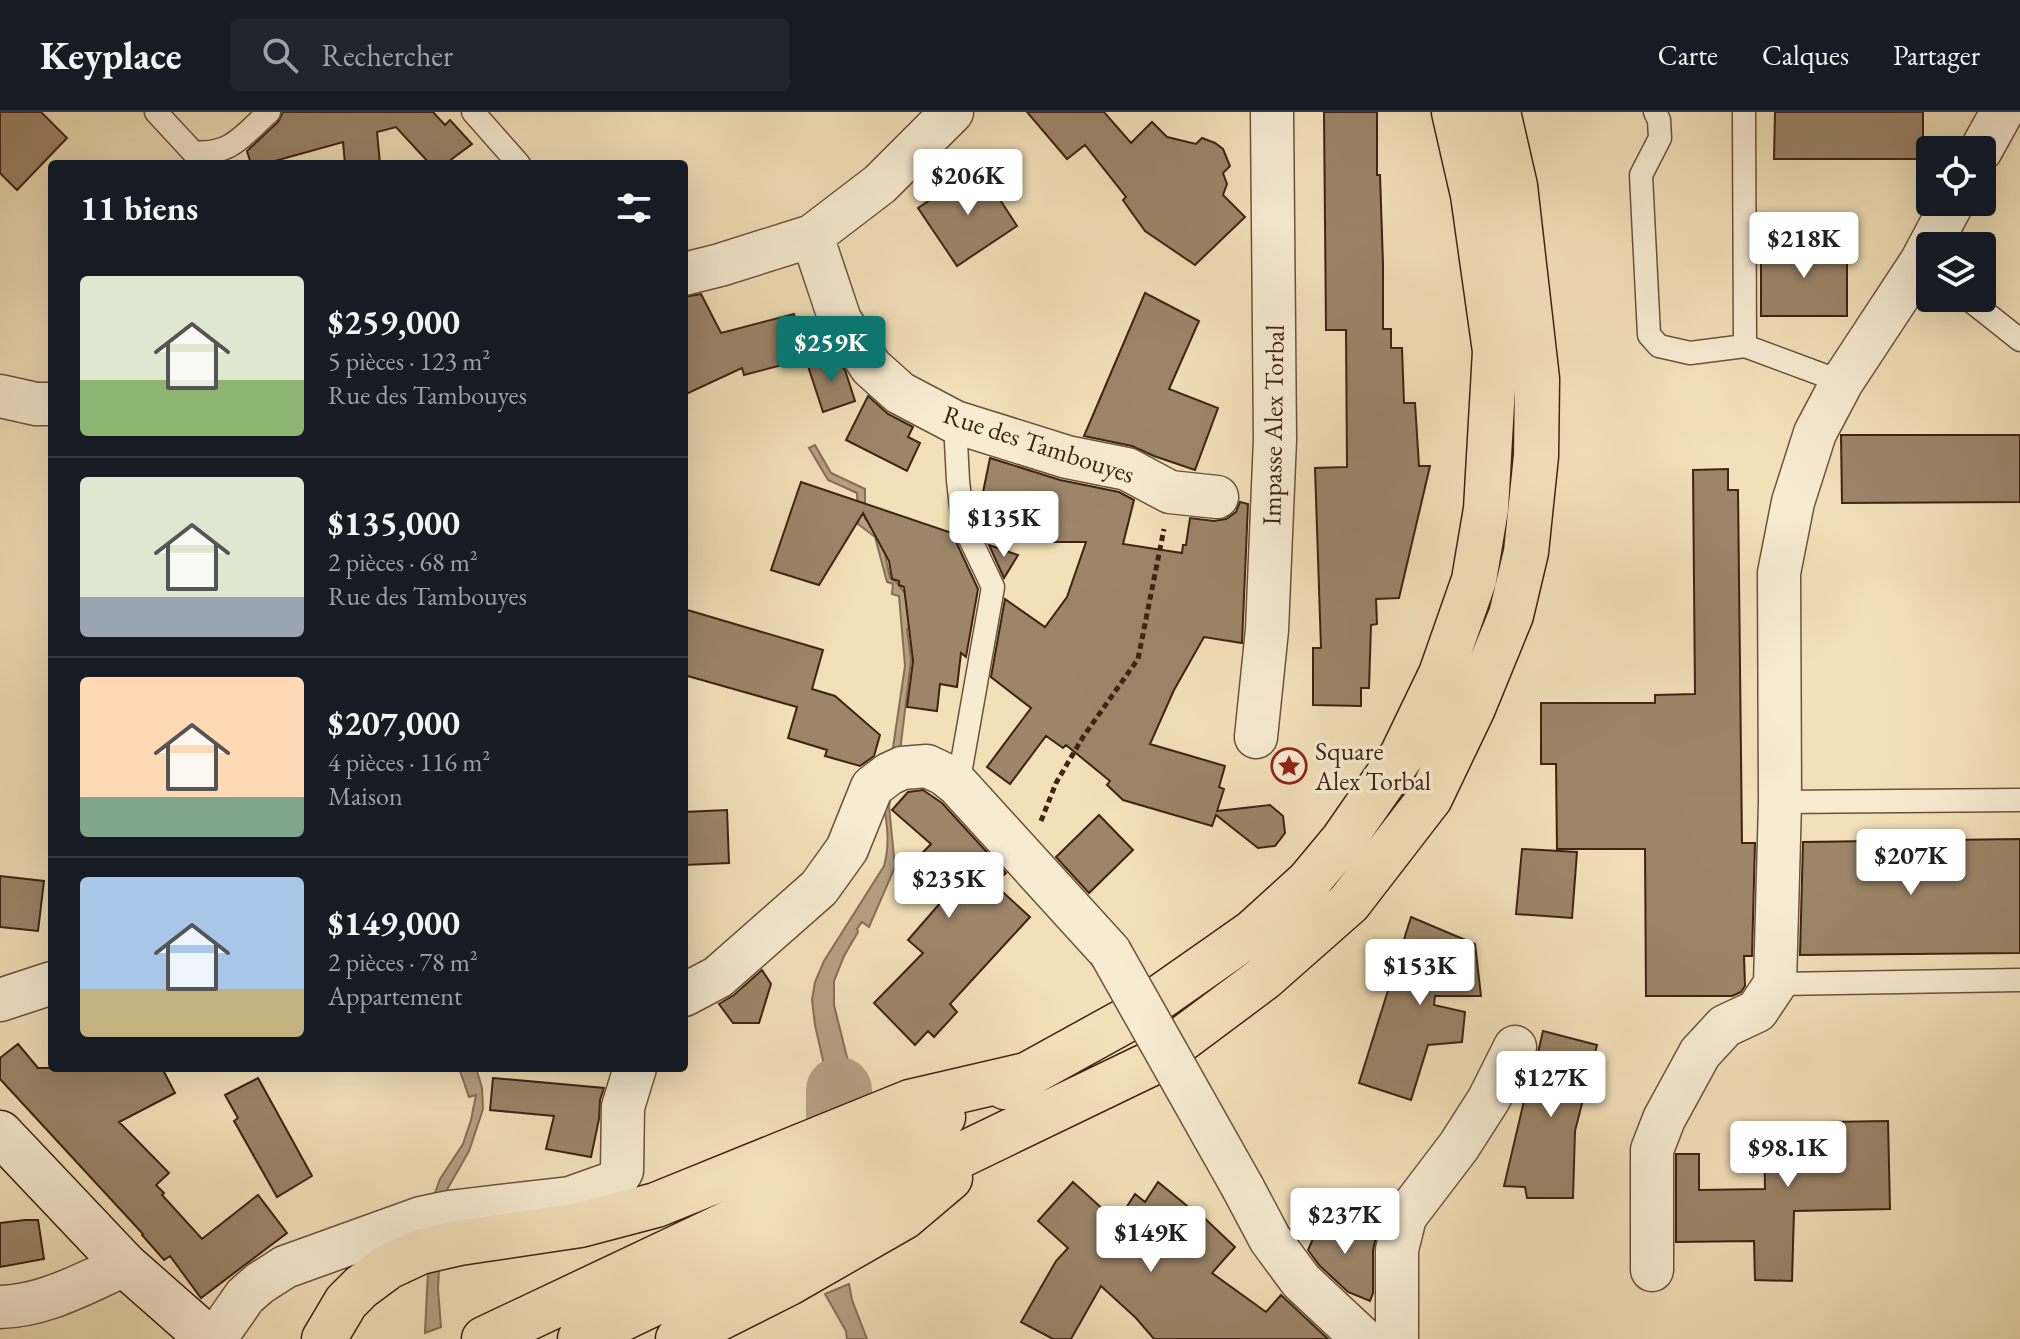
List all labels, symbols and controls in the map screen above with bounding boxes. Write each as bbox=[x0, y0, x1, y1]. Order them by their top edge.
search box bbox=[230, 19, 790, 91]
text: Keyplace bbox=[40, 31, 182, 80]
icon: search bbox=[258, 33, 302, 77]
text: Rechercher bbox=[322, 36, 453, 75]
text: Carte bbox=[1658, 37, 1718, 73]
text: Calques bbox=[1762, 37, 1849, 73]
text: Partager bbox=[1893, 37, 1980, 73]
map controls bbox=[1916, 136, 1996, 312]
button: locate bbox=[1916, 136, 1996, 216]
pin: $206K bbox=[912, 149, 1024, 217]
text: $206K bbox=[931, 158, 1005, 192]
text: 11 biens bbox=[80, 186, 198, 230]
icon: filters bbox=[612, 186, 656, 230]
pin: $218K bbox=[1748, 212, 1860, 280]
text: $218K bbox=[1767, 221, 1841, 255]
button: layers bbox=[1916, 232, 1996, 312]
text: $259,000 bbox=[328, 300, 460, 344]
icon: home bbox=[144, 308, 240, 404]
pin: $259K bbox=[775, 316, 887, 384]
street label: Impasse Alex Torbal bbox=[1254, 324, 1292, 526]
text: $259K bbox=[794, 325, 868, 359]
text: 5 pièces · 123 m² bbox=[328, 344, 490, 378]
text: Rue des Tambouyes bbox=[328, 378, 527, 412]
street label: Rue des Tambouyes bbox=[939, 397, 1139, 491]
pin: $135K bbox=[948, 491, 1060, 559]
text: $135K bbox=[967, 500, 1041, 534]
text: $135,000 bbox=[328, 501, 460, 545]
icon: home bbox=[144, 509, 240, 605]
text: 2 pièces · 68 m² bbox=[328, 545, 478, 579]
text: Rue des Tambouyes bbox=[328, 579, 527, 613]
text: $207,000 bbox=[328, 701, 460, 745]
icon: home bbox=[144, 709, 240, 805]
place label: Square Alex Torbal bbox=[1314, 734, 1431, 798]
text: 4 pièces · 116 m² bbox=[328, 745, 490, 779]
place icon: Square Alex Torbal bbox=[1270, 747, 1308, 785]
text: Maison bbox=[328, 779, 403, 813]
pin: $207K bbox=[1855, 829, 1967, 897]
text: $207K bbox=[1874, 838, 1948, 872]
pin: $235K bbox=[893, 852, 1005, 920]
text: $235K bbox=[912, 861, 986, 895]
text: $149,000 bbox=[328, 901, 460, 945]
icon: home bbox=[144, 909, 240, 1005]
pin: $153K bbox=[1364, 939, 1476, 1007]
text: 2 pièces · 78 m² bbox=[328, 945, 478, 979]
text: $153K bbox=[1383, 948, 1457, 982]
text: Appartement bbox=[328, 979, 462, 1013]
pin: $127K bbox=[1495, 1051, 1607, 1119]
text: $127K bbox=[1514, 1060, 1588, 1094]
pin: $98.1K bbox=[1723, 1121, 1853, 1189]
text: $98.1K bbox=[1748, 1130, 1828, 1164]
pin: $237K bbox=[1289, 1188, 1401, 1256]
text: $237K bbox=[1308, 1197, 1382, 1231]
pin: $149K bbox=[1095, 1206, 1207, 1274]
text: $149K bbox=[1114, 1215, 1188, 1249]

